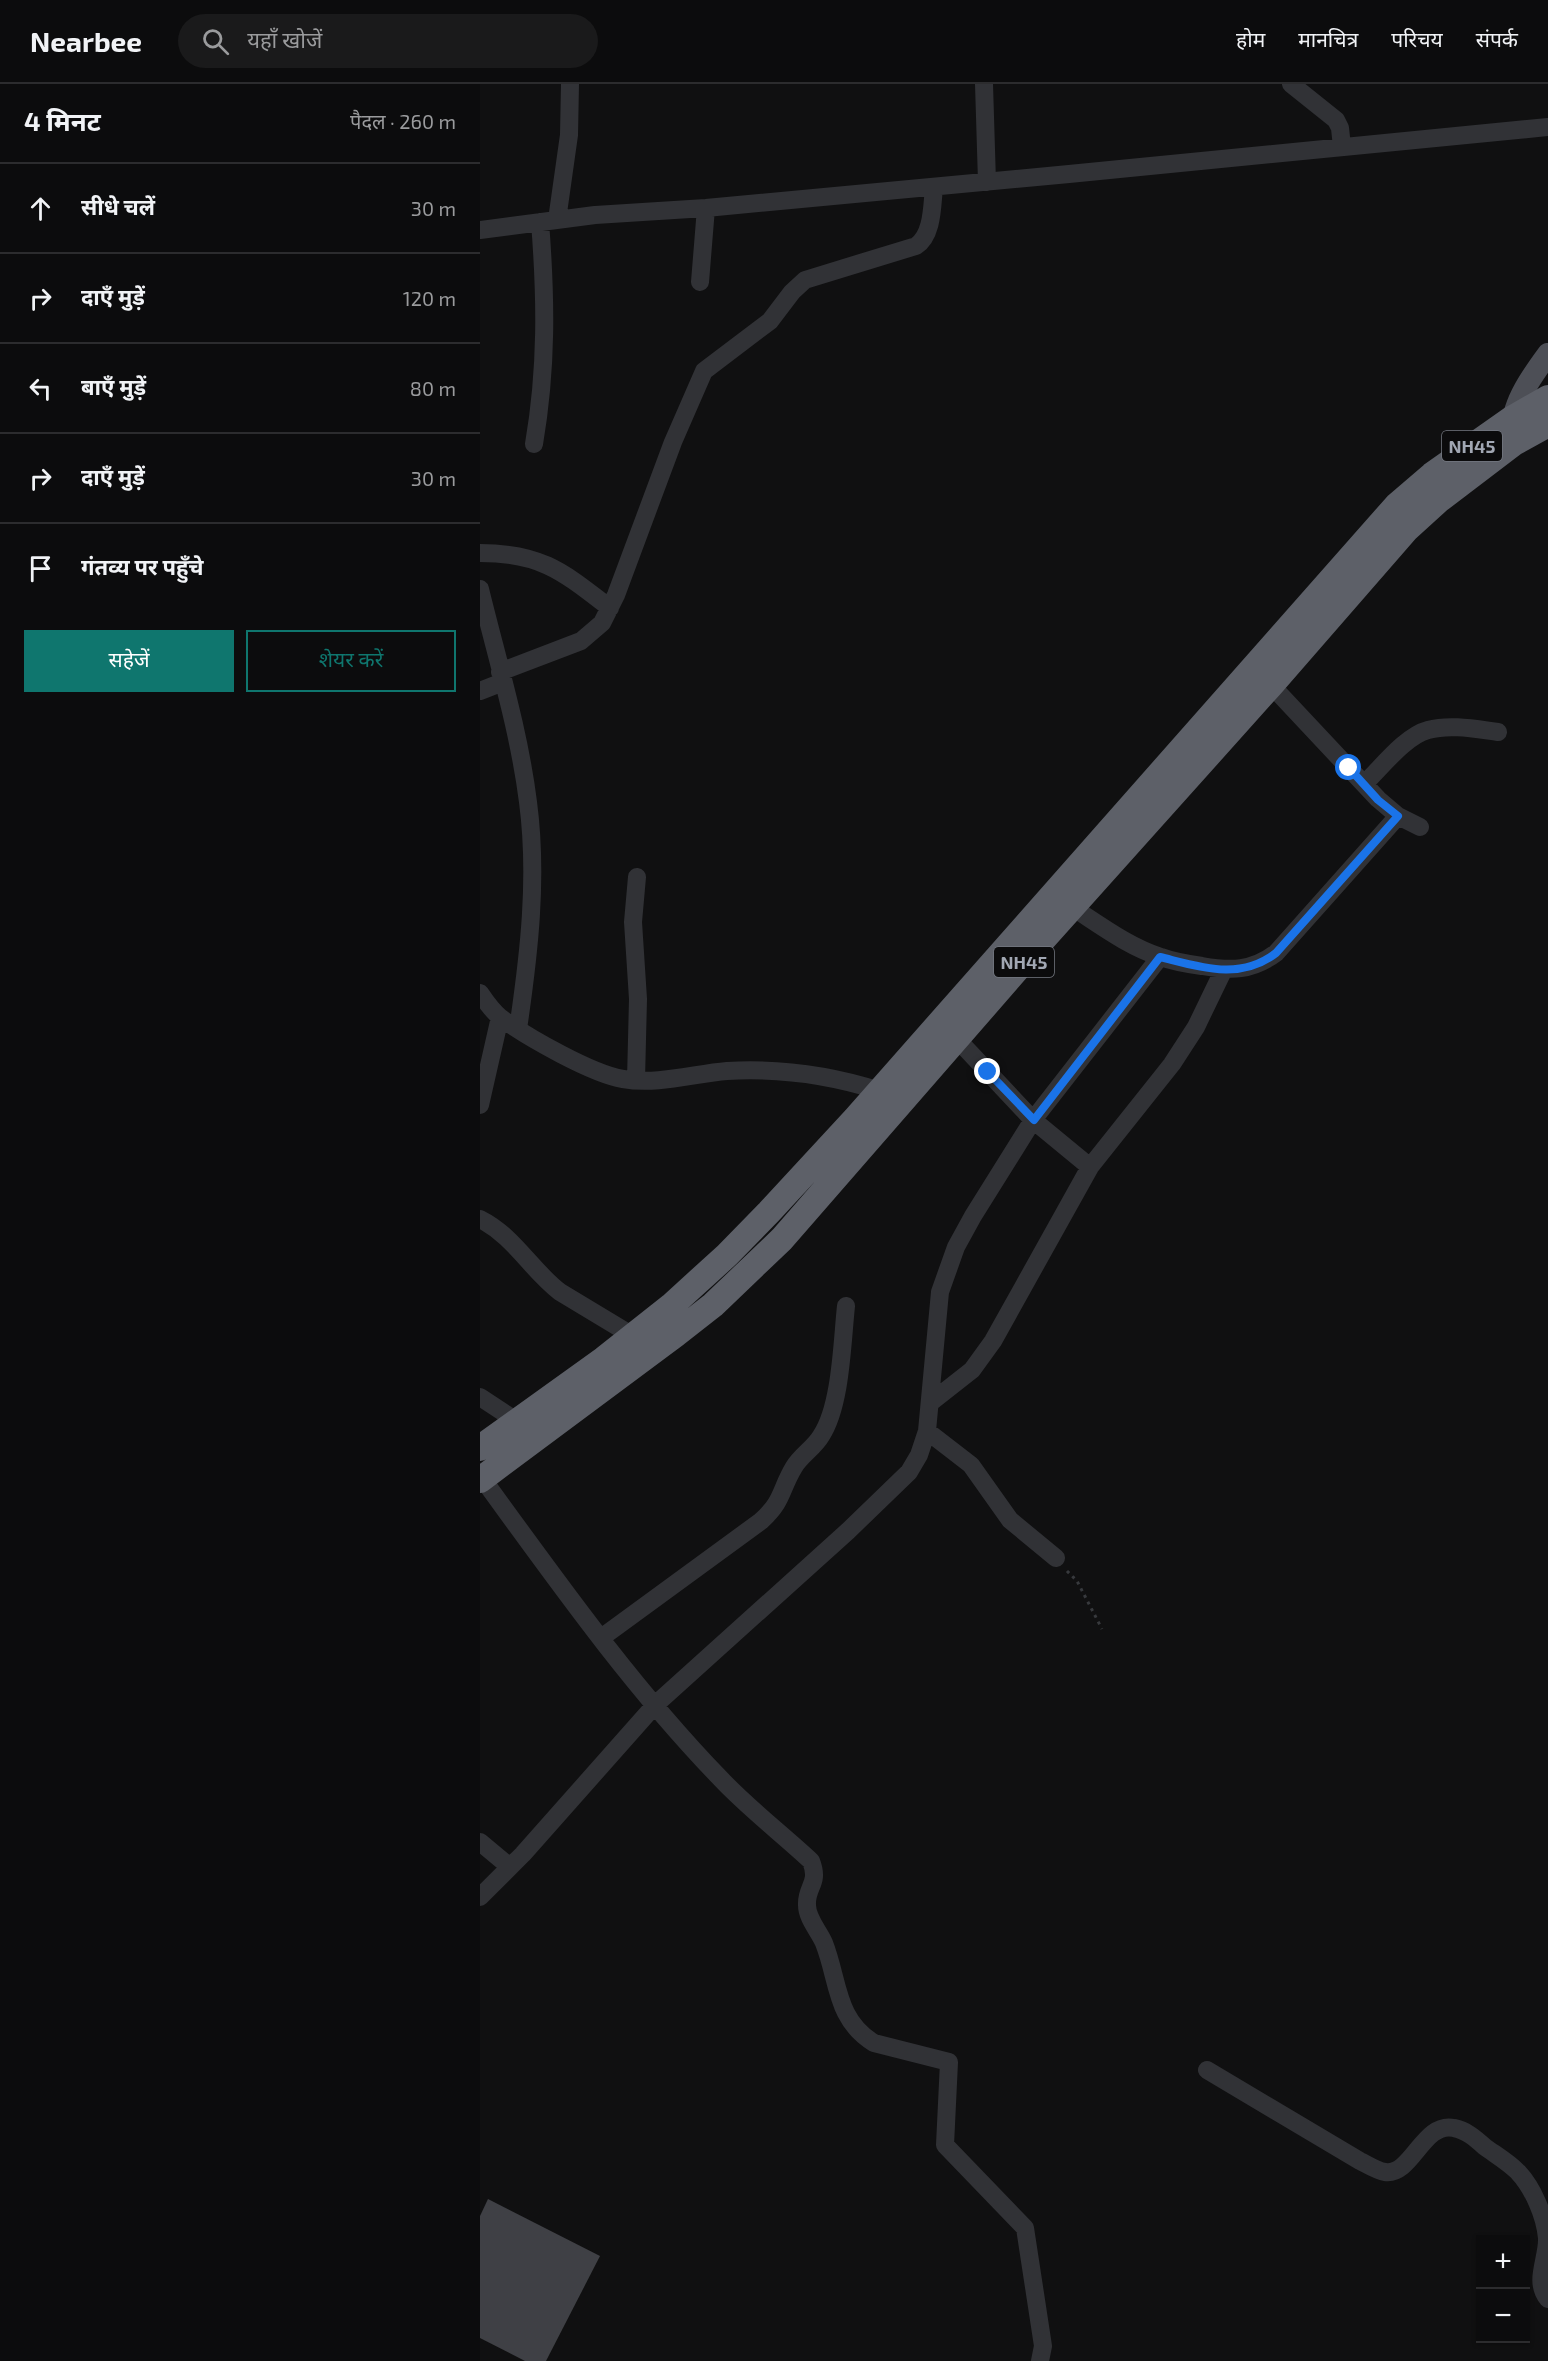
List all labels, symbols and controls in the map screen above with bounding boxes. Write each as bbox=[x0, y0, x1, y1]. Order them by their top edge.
search box bbox=[178, 14, 598, 68]
text: Nearbee bbox=[30, 24, 142, 58]
icon: search bbox=[199, 25, 232, 58]
text: यहाँ खोजें bbox=[247, 26, 322, 52]
text: होम bbox=[1236, 26, 1265, 51]
text: मानचित्र bbox=[1298, 26, 1358, 51]
text: परिचय bbox=[1391, 26, 1443, 51]
text: संपर्क bbox=[1476, 26, 1518, 51]
text: 4 मिनट bbox=[24, 105, 101, 136]
text: पैदल · 260 m bbox=[350, 109, 456, 133]
icon: ahead bbox=[24, 192, 57, 225]
text: सीधे चलें bbox=[81, 193, 155, 219]
text: 30 m bbox=[411, 196, 456, 220]
icon: right bbox=[24, 282, 57, 315]
text: दाएँ मुड़ें bbox=[81, 283, 145, 309]
text: 120 m bbox=[403, 286, 456, 310]
icon: left bbox=[24, 372, 57, 405]
text: बाएँ मुड़ें bbox=[81, 373, 146, 399]
text: 80 m bbox=[410, 376, 456, 400]
road number: NH45 bbox=[1442, 431, 1502, 461]
icon: right bbox=[24, 462, 57, 495]
text: दाएँ मुड़ें bbox=[81, 463, 145, 489]
text: 30 m bbox=[411, 466, 456, 490]
icon: arrive bbox=[24, 552, 57, 585]
text: गंतव्य पर पहुँचे bbox=[81, 553, 204, 579]
button: सहेजें bbox=[24, 630, 234, 692]
button: शेयर करें bbox=[246, 630, 456, 692]
route start bbox=[1335, 754, 1361, 780]
road number: NH45 bbox=[994, 947, 1054, 977]
route end bbox=[974, 1058, 1000, 1084]
map controls bbox=[1476, 2235, 1530, 2343]
button: + bbox=[1476, 2235, 1530, 2289]
button: − bbox=[1476, 2289, 1530, 2343]

